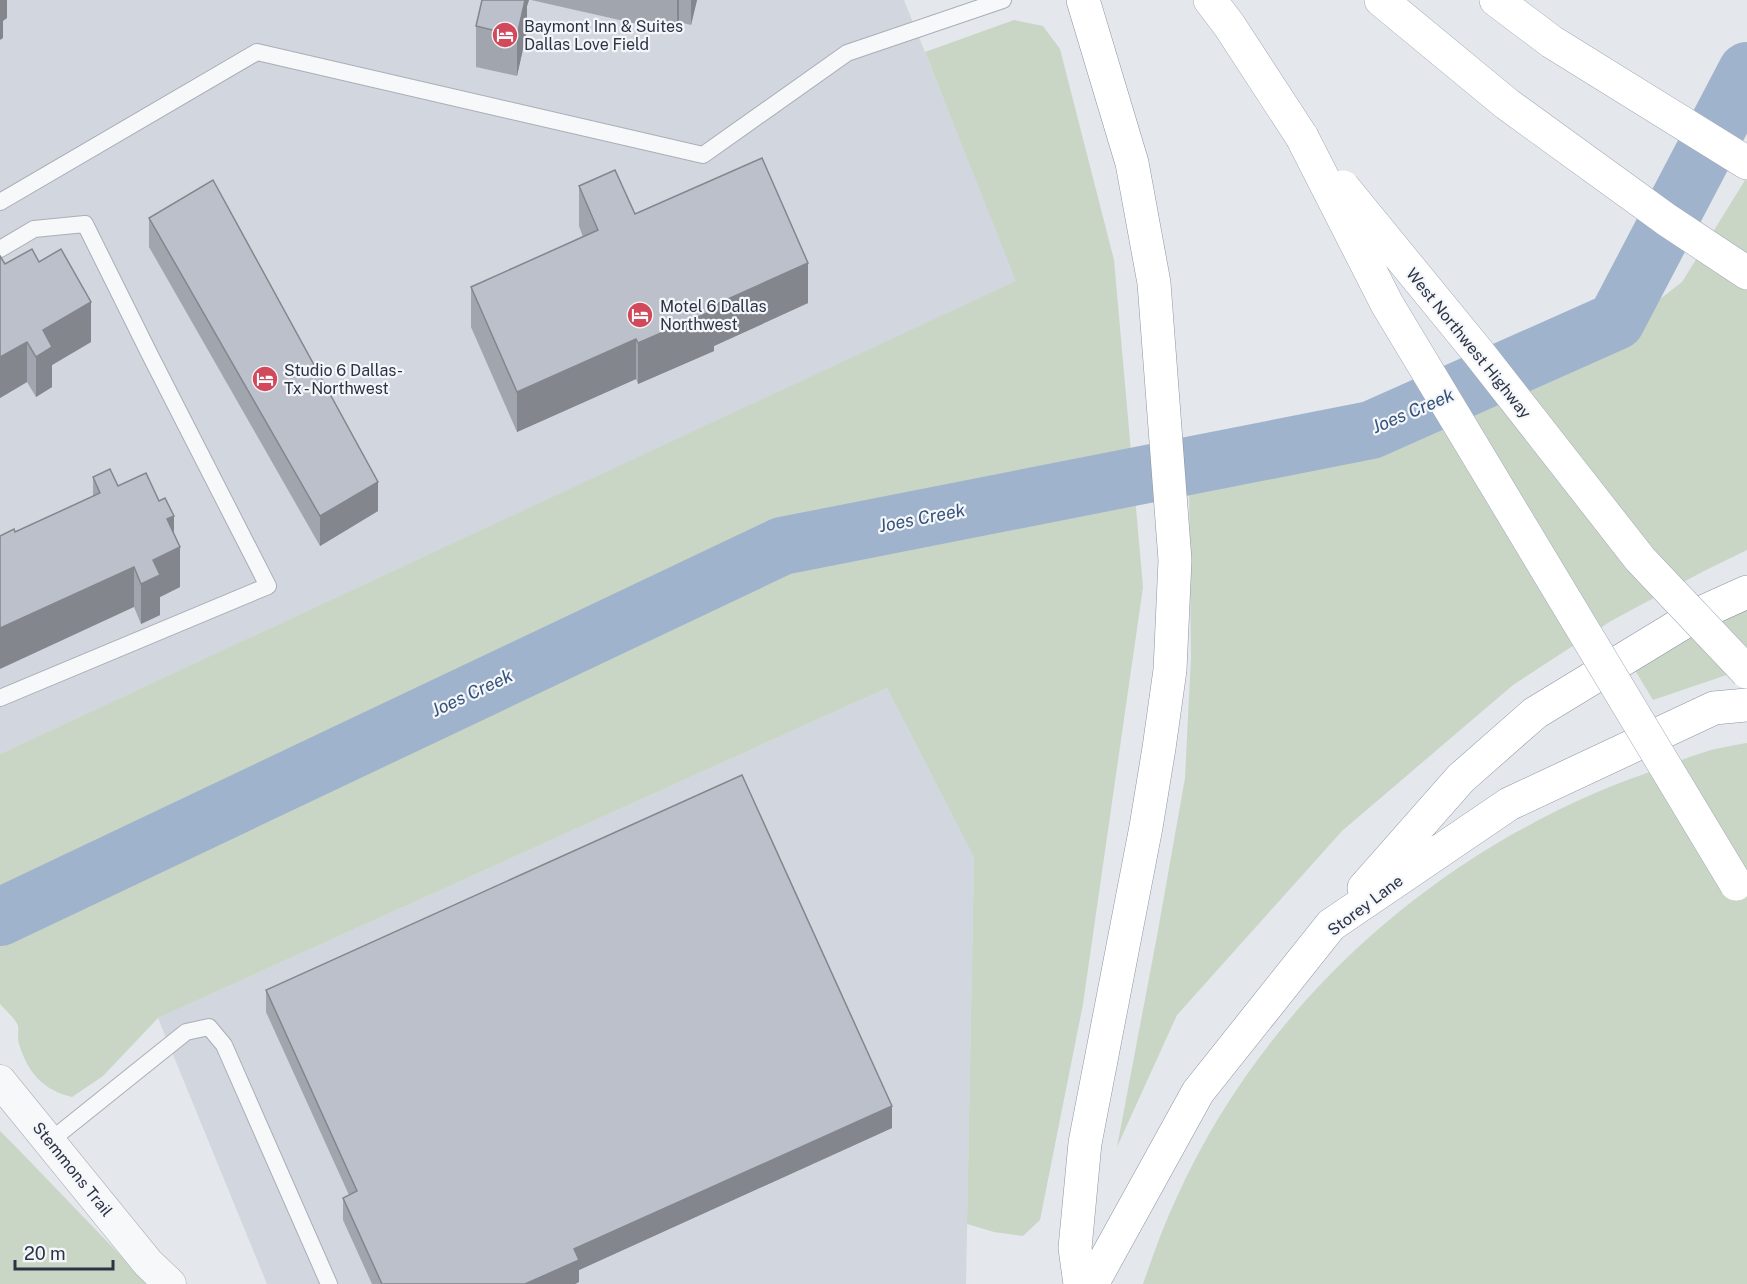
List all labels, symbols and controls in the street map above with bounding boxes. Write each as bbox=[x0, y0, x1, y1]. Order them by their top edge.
place label: Baymont Inn & Suites Dallas Love Field bbox=[524, 17, 683, 54]
hotel icon: Baymont Inn & Suites Dallas Love Field bbox=[490, 20, 520, 50]
street label: West Northwest Highway bbox=[1402, 264, 1535, 423]
place label: Motel 6 Dallas Northwest bbox=[660, 297, 767, 334]
hotel icon: Motel 6 Dallas Northwest bbox=[625, 300, 655, 330]
place label: Studio 6 Dallas- Tx - Northwest bbox=[284, 361, 403, 398]
hotel icon: Studio 6 Dallas- Tx - Northwest bbox=[250, 364, 280, 394]
water label: Joes Creek bbox=[1368, 384, 1457, 437]
water label: Joes Creek bbox=[877, 499, 967, 536]
water label: Joes Creek bbox=[428, 664, 516, 721]
street label: Storey Lane bbox=[1324, 871, 1407, 940]
street label: Stemmons Trail bbox=[29, 1118, 117, 1220]
scale bar bbox=[15, 1233, 112, 1271]
text: 20 m bbox=[24, 1243, 66, 1264]

